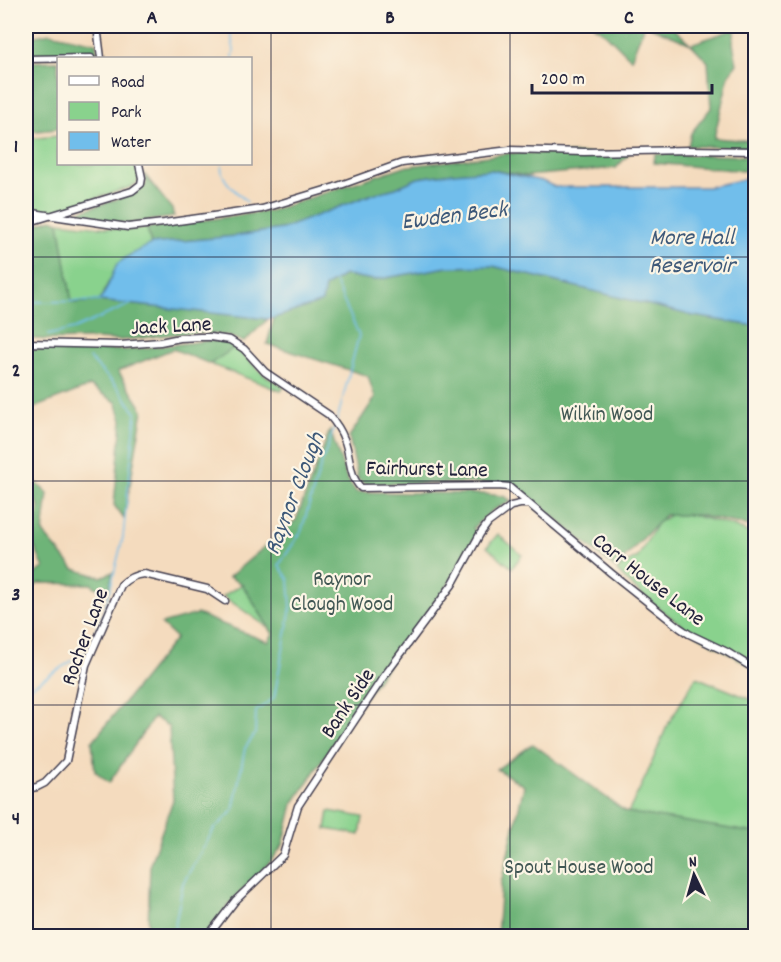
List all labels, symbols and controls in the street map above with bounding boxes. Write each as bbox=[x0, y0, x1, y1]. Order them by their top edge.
text: A bbox=[147, 5, 158, 33]
text: B bbox=[385, 5, 395, 33]
text: C bbox=[624, 5, 634, 33]
legend bbox=[57, 57, 252, 165]
scale bar bbox=[532, 57, 712, 95]
text: 200 m bbox=[541, 68, 585, 93]
text: Road bbox=[111, 71, 145, 96]
text: Park bbox=[111, 101, 142, 126]
text: Water bbox=[111, 131, 151, 156]
text: 1 bbox=[14, 134, 18, 162]
water label: Ewden Beck bbox=[400, 193, 511, 240]
water label: More Hall Reservoir bbox=[649, 222, 738, 284]
street label: Jack Lane bbox=[130, 310, 212, 345]
text: 2 bbox=[12, 358, 20, 386]
park label: Wilkin Wood bbox=[561, 400, 653, 431]
water label: Raynor Clough bbox=[257, 427, 335, 560]
street label: Fairhurst Lane bbox=[366, 454, 488, 487]
street label: Carr House Lane bbox=[585, 527, 711, 635]
park label: Raynor Clough Wood bbox=[291, 565, 393, 621]
text: 3 bbox=[12, 582, 20, 610]
street label: Rocher Lane bbox=[54, 584, 118, 690]
street label: Bank Side bbox=[314, 663, 384, 745]
text: 4 bbox=[12, 806, 20, 834]
north arrow bbox=[664, 845, 724, 905]
text: N bbox=[688, 851, 698, 874]
park label: Spout House Wood bbox=[504, 853, 654, 884]

